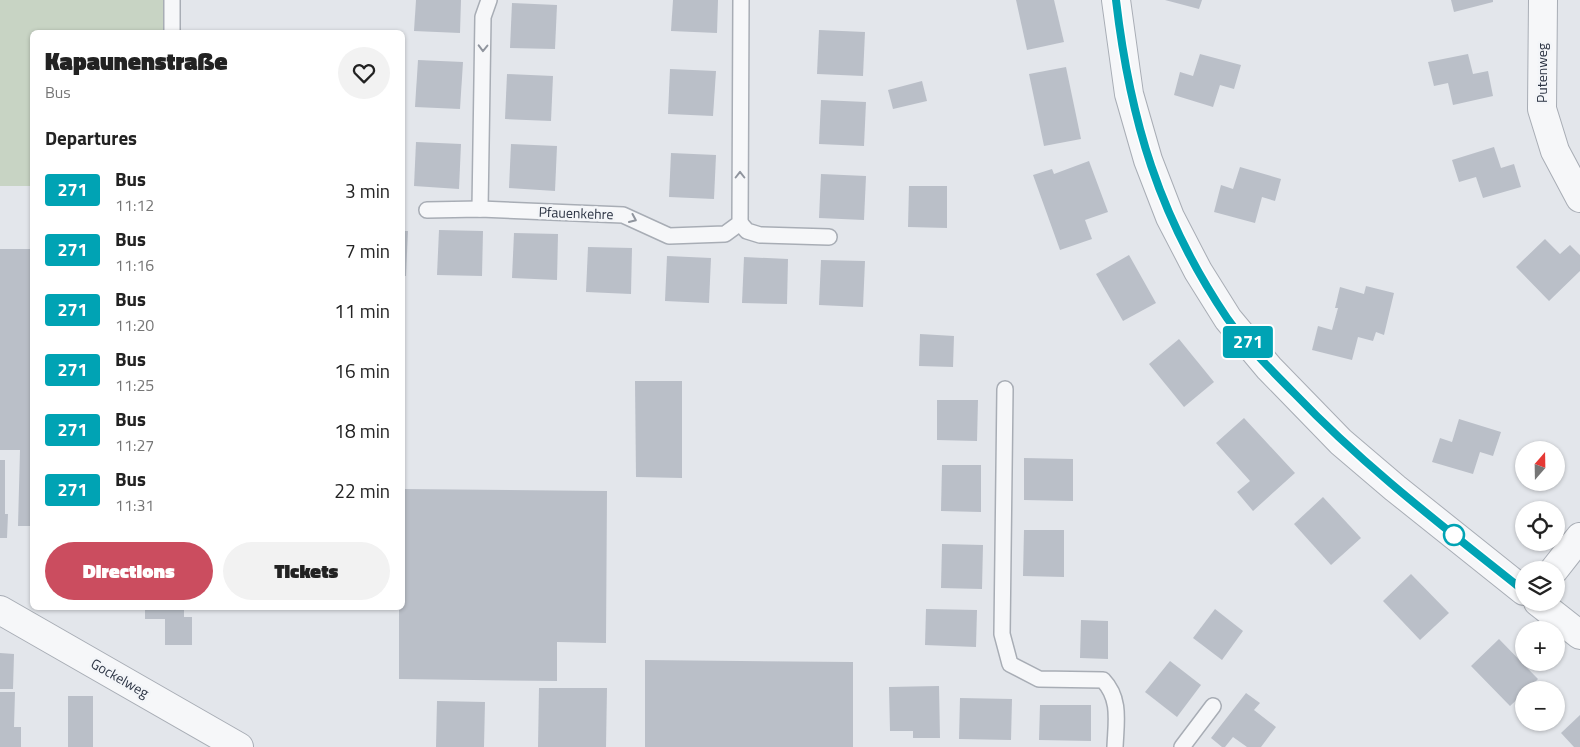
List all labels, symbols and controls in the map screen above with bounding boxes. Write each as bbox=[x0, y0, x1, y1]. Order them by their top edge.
text: Kapaunenstraße bbox=[45, 43, 228, 79]
street label: Putenweg bbox=[1531, 43, 1552, 103]
one-way arrow bbox=[478, 44, 488, 52]
button: heart bbox=[338, 47, 390, 99]
text: Bus bbox=[45, 80, 71, 104]
text: Departures bbox=[45, 123, 137, 152]
text: Bus bbox=[115, 164, 146, 193]
one-way arrow bbox=[735, 171, 745, 178]
text: 271 bbox=[57, 176, 88, 203]
text: 3 min bbox=[345, 176, 390, 205]
text: 11:12 bbox=[115, 193, 154, 217]
street label: Pfauenkehre bbox=[538, 201, 614, 224]
one-way arrow bbox=[628, 213, 637, 223]
text: Bus bbox=[115, 224, 146, 253]
text: 271 bbox=[57, 236, 88, 263]
text: 7 min bbox=[345, 236, 390, 265]
text: 11:16 bbox=[115, 253, 154, 277]
text: Bus bbox=[115, 284, 146, 313]
text: 271 bbox=[57, 296, 88, 323]
text: 11 min bbox=[334, 296, 390, 325]
text: 11:20 bbox=[115, 313, 154, 337]
line badge: 271 bbox=[1219, 326, 1277, 358]
text: 271 bbox=[1233, 328, 1263, 355]
text: Bus bbox=[115, 344, 146, 373]
text: 271 bbox=[57, 356, 88, 383]
text: 16 min bbox=[334, 356, 390, 385]
text: 11:25 bbox=[115, 373, 154, 397]
text: Bus bbox=[115, 404, 146, 433]
text: 271 bbox=[57, 416, 88, 443]
text: 18 min bbox=[334, 416, 390, 445]
text: 11:27 bbox=[115, 433, 154, 457]
north arrow bbox=[1515, 441, 1565, 491]
map controls bbox=[1515, 441, 1565, 731]
text: Bus bbox=[115, 464, 146, 493]
text: 271 bbox=[57, 476, 88, 503]
text: 22 min bbox=[334, 476, 390, 505]
text: 11:31 bbox=[115, 493, 154, 517]
button: locate bbox=[1515, 501, 1565, 551]
unlabelled marker bbox=[1443, 524, 1465, 546]
button: Directions bbox=[45, 542, 213, 600]
button: Tickets bbox=[223, 542, 390, 600]
button: layers bbox=[1515, 561, 1565, 611]
button: + bbox=[1515, 621, 1565, 671]
street label: Gockelweg bbox=[87, 653, 153, 703]
button: − bbox=[1515, 681, 1565, 731]

